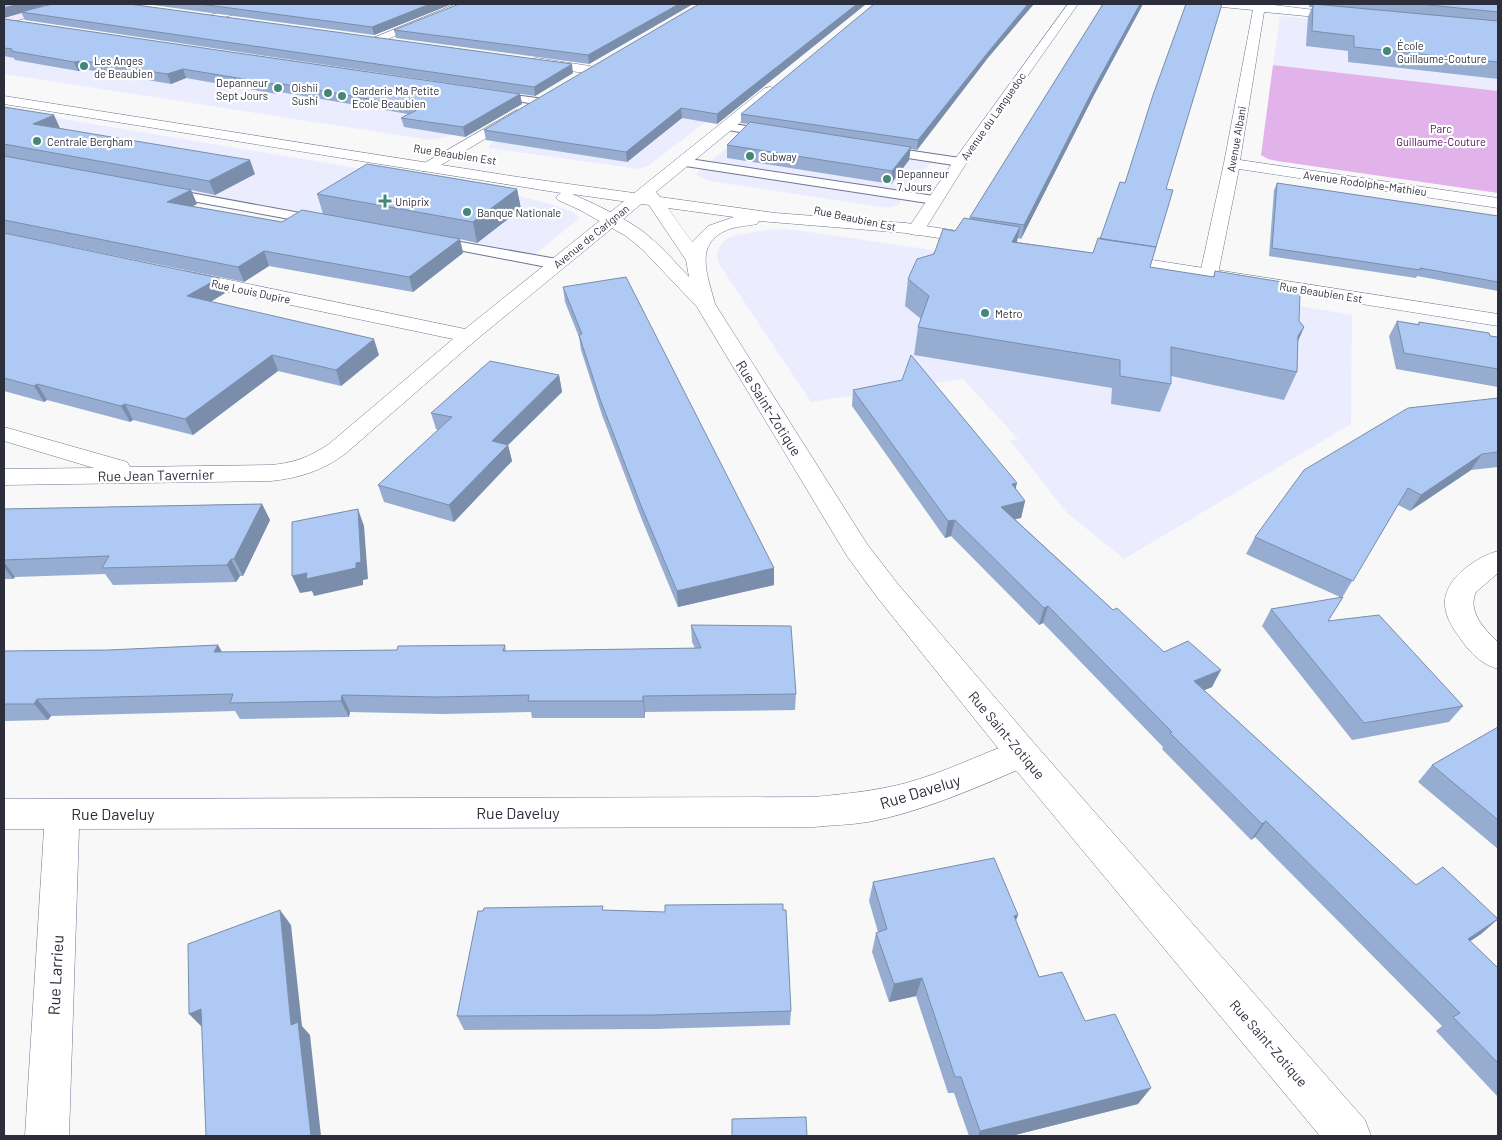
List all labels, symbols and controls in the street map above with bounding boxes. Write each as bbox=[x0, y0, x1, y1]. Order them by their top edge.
place label: École Guillaume-Couture bbox=[1397, 39, 1487, 65]
marker: École Guillaume-Couture bbox=[1381, 45, 1393, 57]
place label: Les Anges de Beaubien bbox=[94, 54, 153, 80]
marker: Les Anges de Beaubien bbox=[78, 60, 90, 72]
street label: Avenue du Languedoc bbox=[958, 69, 1028, 163]
place label: Depanneur Sept Jours bbox=[216, 76, 268, 102]
place label: Oishii Sushi bbox=[292, 81, 318, 107]
marker: Depanneur Sept Jours bbox=[272, 82, 284, 94]
place label: Garderie Ma Petite Ecole Beaubien bbox=[352, 84, 439, 110]
marker: Oishii Sushi bbox=[322, 87, 334, 99]
marker: Garderie Ma Petite Ecole Beaubien bbox=[336, 90, 348, 102]
street label: Avenue Albani bbox=[1224, 105, 1248, 173]
park label: Parc Guillaume-Couture bbox=[1396, 122, 1486, 148]
marker: Centrale Bergham bbox=[31, 135, 43, 147]
place label: Centrale Bergham bbox=[47, 135, 133, 148]
street label: Rue Beaubien Est bbox=[413, 141, 497, 167]
marker: Subway bbox=[744, 150, 756, 162]
place label: Subway bbox=[760, 150, 797, 163]
place label: Depanneur 7 Jours bbox=[897, 167, 949, 193]
street label: Avenue Rodolphe-Mathieu bbox=[1302, 168, 1428, 198]
marker: Depanneur 7 Jours bbox=[881, 173, 893, 185]
marker: Uniprix bbox=[379, 195, 391, 207]
place label: Uniprix bbox=[395, 195, 429, 208]
street label: Avenue de Carignan bbox=[551, 201, 632, 271]
street label: Rue Beaubien Est bbox=[813, 203, 897, 233]
marker: Banque Nationale bbox=[461, 206, 473, 218]
place label: Banque Nationale bbox=[477, 206, 561, 219]
street label: Rue Louis Dupire bbox=[210, 276, 292, 306]
street label: Rue Beaubien Est bbox=[1279, 279, 1363, 305]
marker: Metro bbox=[979, 307, 991, 319]
place label: Metro bbox=[995, 307, 1023, 320]
street label: Rue Saint-Zotique bbox=[733, 357, 805, 459]
street label: Rue Jean Tavernier bbox=[97, 465, 215, 485]
street label: Rue Saint-Zotique bbox=[965, 687, 1049, 783]
street label: Rue Daveluy bbox=[877, 770, 963, 812]
street label: Rue Daveluy bbox=[476, 803, 560, 822]
street label: Rue Daveluy bbox=[71, 804, 155, 823]
street label: Rue Larrieu bbox=[43, 934, 67, 1016]
street label: Rue Saint-Zotique bbox=[1227, 996, 1311, 1090]

